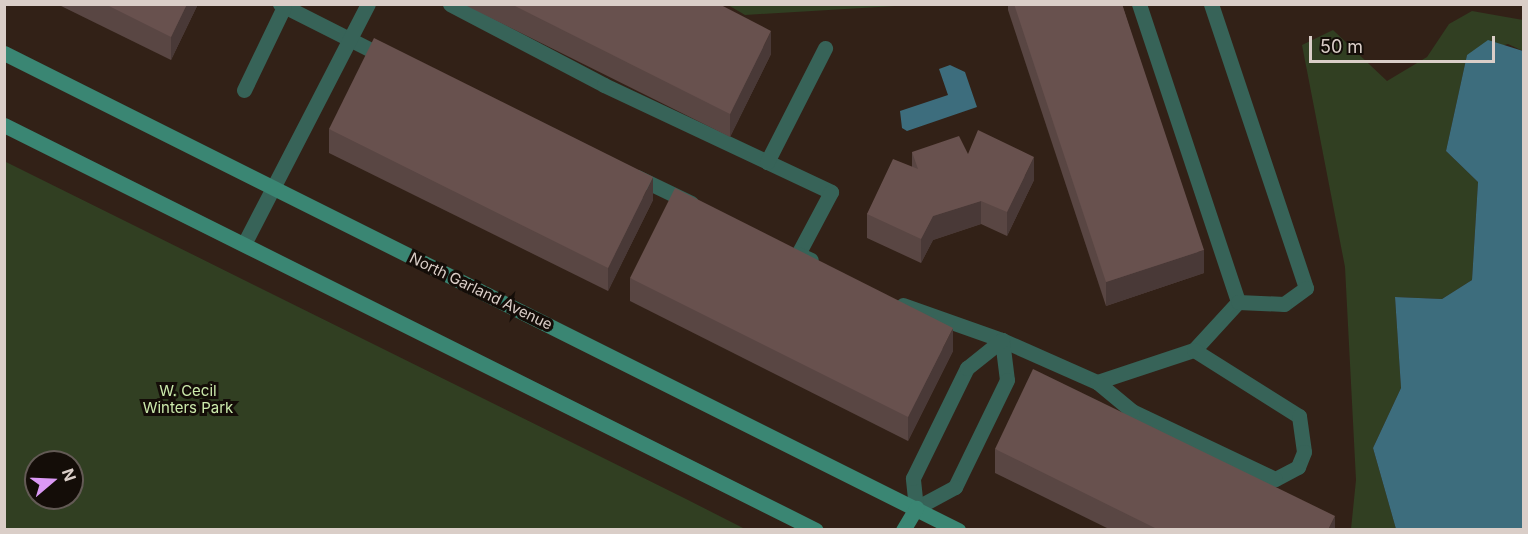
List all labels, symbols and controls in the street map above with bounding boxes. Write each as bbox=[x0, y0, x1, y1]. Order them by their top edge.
scale bar bbox=[1312, 24, 1498, 62]
text: 50 m bbox=[1320, 36, 1363, 57]
street label: North Garland Avenue bbox=[407, 249, 555, 333]
park label: W. Cecil Winters Park bbox=[143, 381, 233, 416]
north arrow bbox=[24, 450, 84, 510]
text: N bbox=[58, 466, 81, 484]

